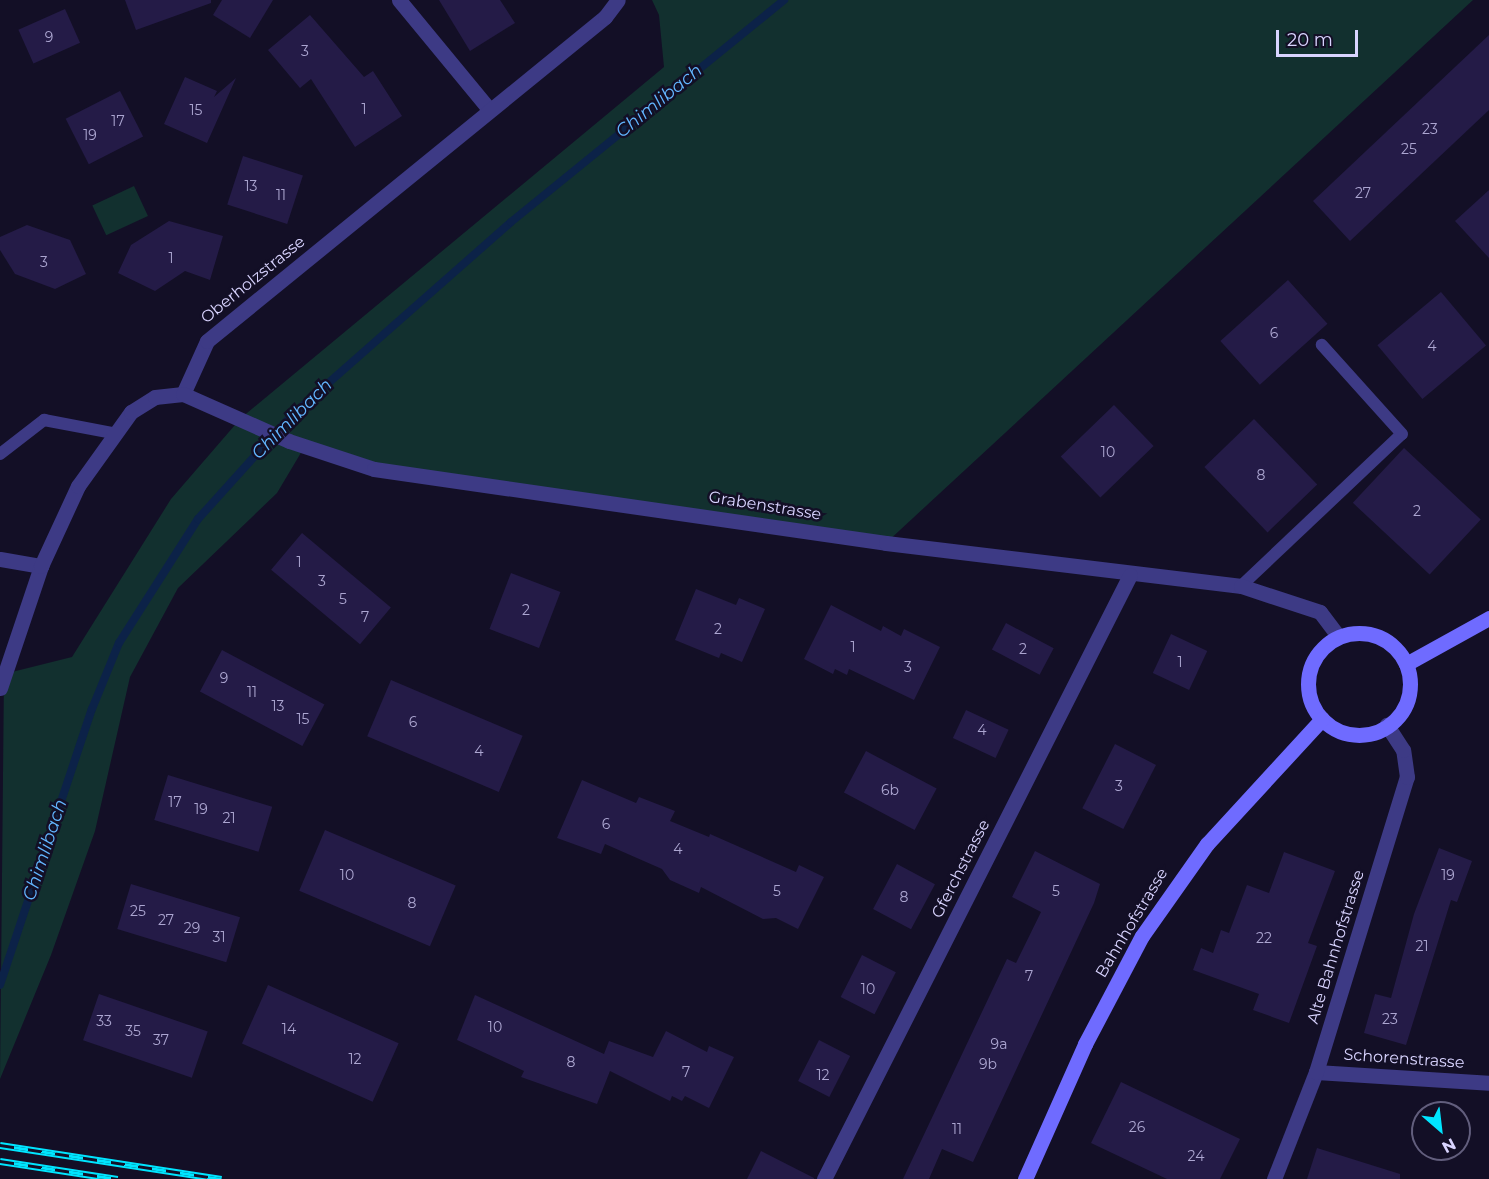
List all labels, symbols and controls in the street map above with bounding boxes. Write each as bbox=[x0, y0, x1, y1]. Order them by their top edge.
scale bar bbox=[1279, 18, 1362, 56]
house number: 9 bbox=[45, 29, 53, 45]
text: 20 m bbox=[1287, 29, 1333, 51]
house number: 3 bbox=[301, 43, 309, 59]
water label: Chimlibach bbox=[611, 59, 707, 143]
house number: 1 bbox=[361, 101, 367, 117]
house number: 15 bbox=[190, 102, 202, 118]
house number: 17 bbox=[111, 113, 125, 129]
house number: 23 bbox=[1422, 121, 1438, 137]
house number: 19 bbox=[83, 127, 97, 143]
house number: 25 bbox=[1401, 141, 1417, 157]
house number: 13 bbox=[245, 178, 257, 194]
house number: 27 bbox=[1355, 185, 1371, 201]
house number: 11 bbox=[276, 187, 286, 203]
street label: Oberholzstrasse bbox=[197, 232, 309, 328]
house number: 1 bbox=[168, 250, 174, 266]
house number: 3 bbox=[40, 254, 48, 270]
house number: 6 bbox=[1270, 325, 1278, 341]
house number: 4 bbox=[1427, 338, 1437, 354]
water label: Chimlibach bbox=[247, 374, 337, 464]
house number: 10 bbox=[1101, 444, 1115, 460]
house number: 8 bbox=[1257, 467, 1265, 483]
street label: Grabenstrasse bbox=[707, 488, 823, 524]
house number: 2 bbox=[1413, 503, 1421, 519]
house number: 1 bbox=[296, 554, 302, 570]
house number: 3 bbox=[318, 573, 326, 589]
house number: 5 bbox=[339, 591, 347, 607]
house number: 2 bbox=[522, 602, 530, 618]
house number: 7 bbox=[361, 609, 369, 625]
house number: 2 bbox=[714, 621, 722, 637]
house number: 1 bbox=[850, 639, 856, 655]
house number: 2 bbox=[1019, 641, 1027, 657]
house number: 1 bbox=[1177, 654, 1183, 670]
house number: 3 bbox=[904, 659, 912, 675]
house number: 9 bbox=[220, 670, 228, 686]
house number: 11 bbox=[247, 684, 257, 700]
house number: 13 bbox=[272, 698, 284, 714]
house number: 15 bbox=[297, 711, 309, 727]
house number: 6 bbox=[409, 714, 417, 730]
house number: 4 bbox=[977, 722, 987, 738]
house number: 4 bbox=[474, 743, 484, 759]
house number: 3 bbox=[1115, 778, 1123, 794]
house number: 6b bbox=[881, 782, 899, 798]
house number: 17 bbox=[168, 794, 182, 810]
water label: Chimlibach bbox=[18, 797, 72, 903]
house number: 19 bbox=[194, 801, 208, 817]
house number: 21 bbox=[222, 810, 236, 826]
house number: 6 bbox=[602, 816, 610, 832]
street label: Gferchstrasse bbox=[928, 817, 994, 921]
house number: 4 bbox=[673, 841, 683, 857]
street label: Bahnhofstrasse bbox=[1092, 865, 1172, 981]
house number: 10 bbox=[340, 867, 354, 883]
house number: 19 bbox=[1441, 867, 1455, 883]
street label: Alte Bahnhofstrasse bbox=[1303, 868, 1369, 1026]
house number: 5 bbox=[773, 883, 781, 899]
house number: 5 bbox=[1052, 883, 1060, 899]
house number: 8 bbox=[900, 889, 908, 905]
house number: 8 bbox=[408, 895, 416, 911]
house number: 25 bbox=[130, 903, 146, 919]
house number: 27 bbox=[158, 912, 174, 928]
house number: 29 bbox=[184, 920, 200, 936]
house number: 31 bbox=[213, 929, 225, 945]
house number: 22 bbox=[1256, 930, 1272, 946]
house number: 21 bbox=[1415, 938, 1429, 954]
house number: 7 bbox=[1025, 968, 1033, 984]
house number: 10 bbox=[861, 981, 875, 997]
house number: 23 bbox=[1382, 1011, 1398, 1027]
house number: 33 bbox=[96, 1013, 112, 1029]
house number: 10 bbox=[488, 1019, 502, 1035]
house number: 14 bbox=[282, 1021, 296, 1037]
house number: 35 bbox=[125, 1023, 141, 1039]
house number: 37 bbox=[153, 1032, 169, 1048]
house number: 9a bbox=[991, 1036, 1007, 1052]
street label: Schorenstrasse bbox=[1343, 1045, 1465, 1073]
house number: 12 bbox=[348, 1051, 362, 1067]
house number: 8 bbox=[567, 1054, 575, 1070]
house number: 9b bbox=[979, 1056, 997, 1072]
house number: 7 bbox=[682, 1064, 690, 1080]
house number: 12 bbox=[816, 1067, 830, 1083]
north arrow bbox=[1411, 1101, 1471, 1161]
house number: 26 bbox=[1129, 1119, 1145, 1135]
house number: 11 bbox=[952, 1121, 962, 1137]
text: N bbox=[1439, 1134, 1459, 1157]
house number: 24 bbox=[1188, 1148, 1204, 1164]

